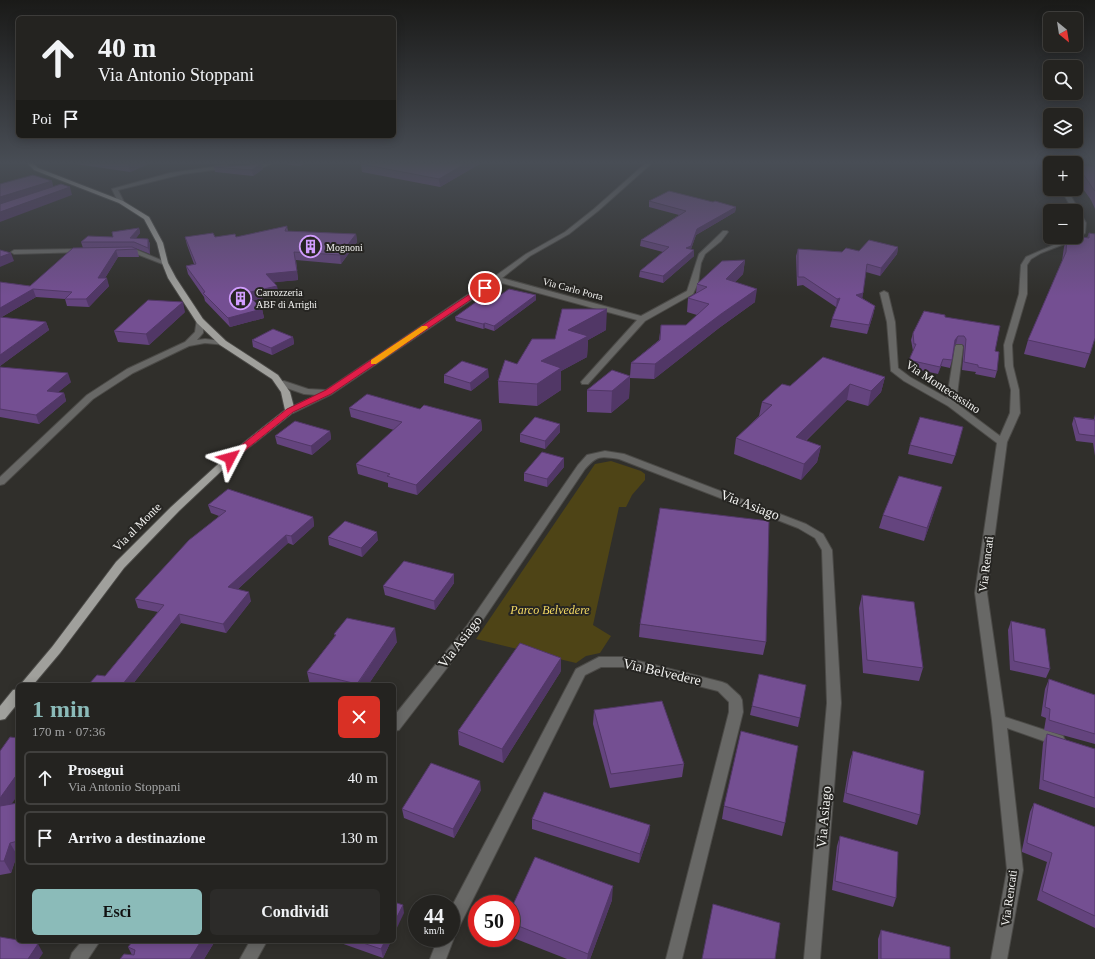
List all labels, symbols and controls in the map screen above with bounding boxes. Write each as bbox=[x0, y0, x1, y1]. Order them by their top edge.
north arrow bbox=[1043, 12, 1083, 52]
map controls bbox=[1043, 12, 1083, 244]
icon: ahead bbox=[32, 32, 84, 84]
text: 40 m bbox=[98, 32, 156, 63]
button: search bbox=[1043, 60, 1083, 100]
text: Via Antonio Stoppani bbox=[98, 65, 254, 85]
icon: arrive bbox=[60, 108, 82, 130]
button: layers bbox=[1043, 108, 1083, 148]
text: Poi bbox=[32, 111, 52, 127]
button: + bbox=[1043, 156, 1083, 196]
button: − bbox=[1043, 204, 1083, 244]
building icon: Mognoni bbox=[297, 234, 323, 260]
place label: Mognoni bbox=[326, 242, 363, 253]
pin bbox=[468, 271, 502, 305]
street label: Via Carlo Porta bbox=[542, 276, 605, 303]
icon: arrive bbox=[474, 277, 496, 299]
building icon: Carrozzeria ABF di Arrighi bbox=[227, 285, 253, 311]
place label: Carrozzeria ABF di Arrighi bbox=[256, 287, 317, 310]
street label: Via Montecassino bbox=[903, 358, 983, 416]
position arrow bbox=[209, 437, 251, 479]
street label: Via Asiago bbox=[718, 487, 782, 523]
street label: Via al Monte bbox=[110, 500, 164, 554]
street label: Via Rencati bbox=[976, 535, 996, 593]
park label: Parco Belvedere bbox=[509, 603, 590, 617]
street label: Via Asiago bbox=[435, 613, 485, 671]
street label: Via Belvedere bbox=[622, 656, 702, 688]
text: 1 min bbox=[32, 696, 90, 722]
button: close bbox=[338, 696, 380, 738]
text: 170 m · 07:36 bbox=[32, 724, 105, 739]
text: Prosegui bbox=[68, 762, 124, 778]
icon: ahead bbox=[34, 767, 56, 789]
text: 40 m bbox=[348, 770, 378, 786]
text: Via Antonio Stoppani bbox=[68, 779, 181, 794]
street label: Via Asiago bbox=[814, 786, 834, 848]
icon: arrive bbox=[34, 827, 56, 849]
text: Arrivo a destinazione bbox=[68, 830, 205, 846]
text: 130 m bbox=[340, 830, 378, 846]
street label: Via Rencati bbox=[998, 869, 1020, 927]
button: Esci bbox=[32, 889, 202, 935]
button: Condividi bbox=[210, 889, 380, 935]
speed limit sign: 50 bbox=[468, 895, 520, 947]
text: 44 bbox=[424, 905, 444, 927]
text: km/h bbox=[424, 925, 444, 936]

